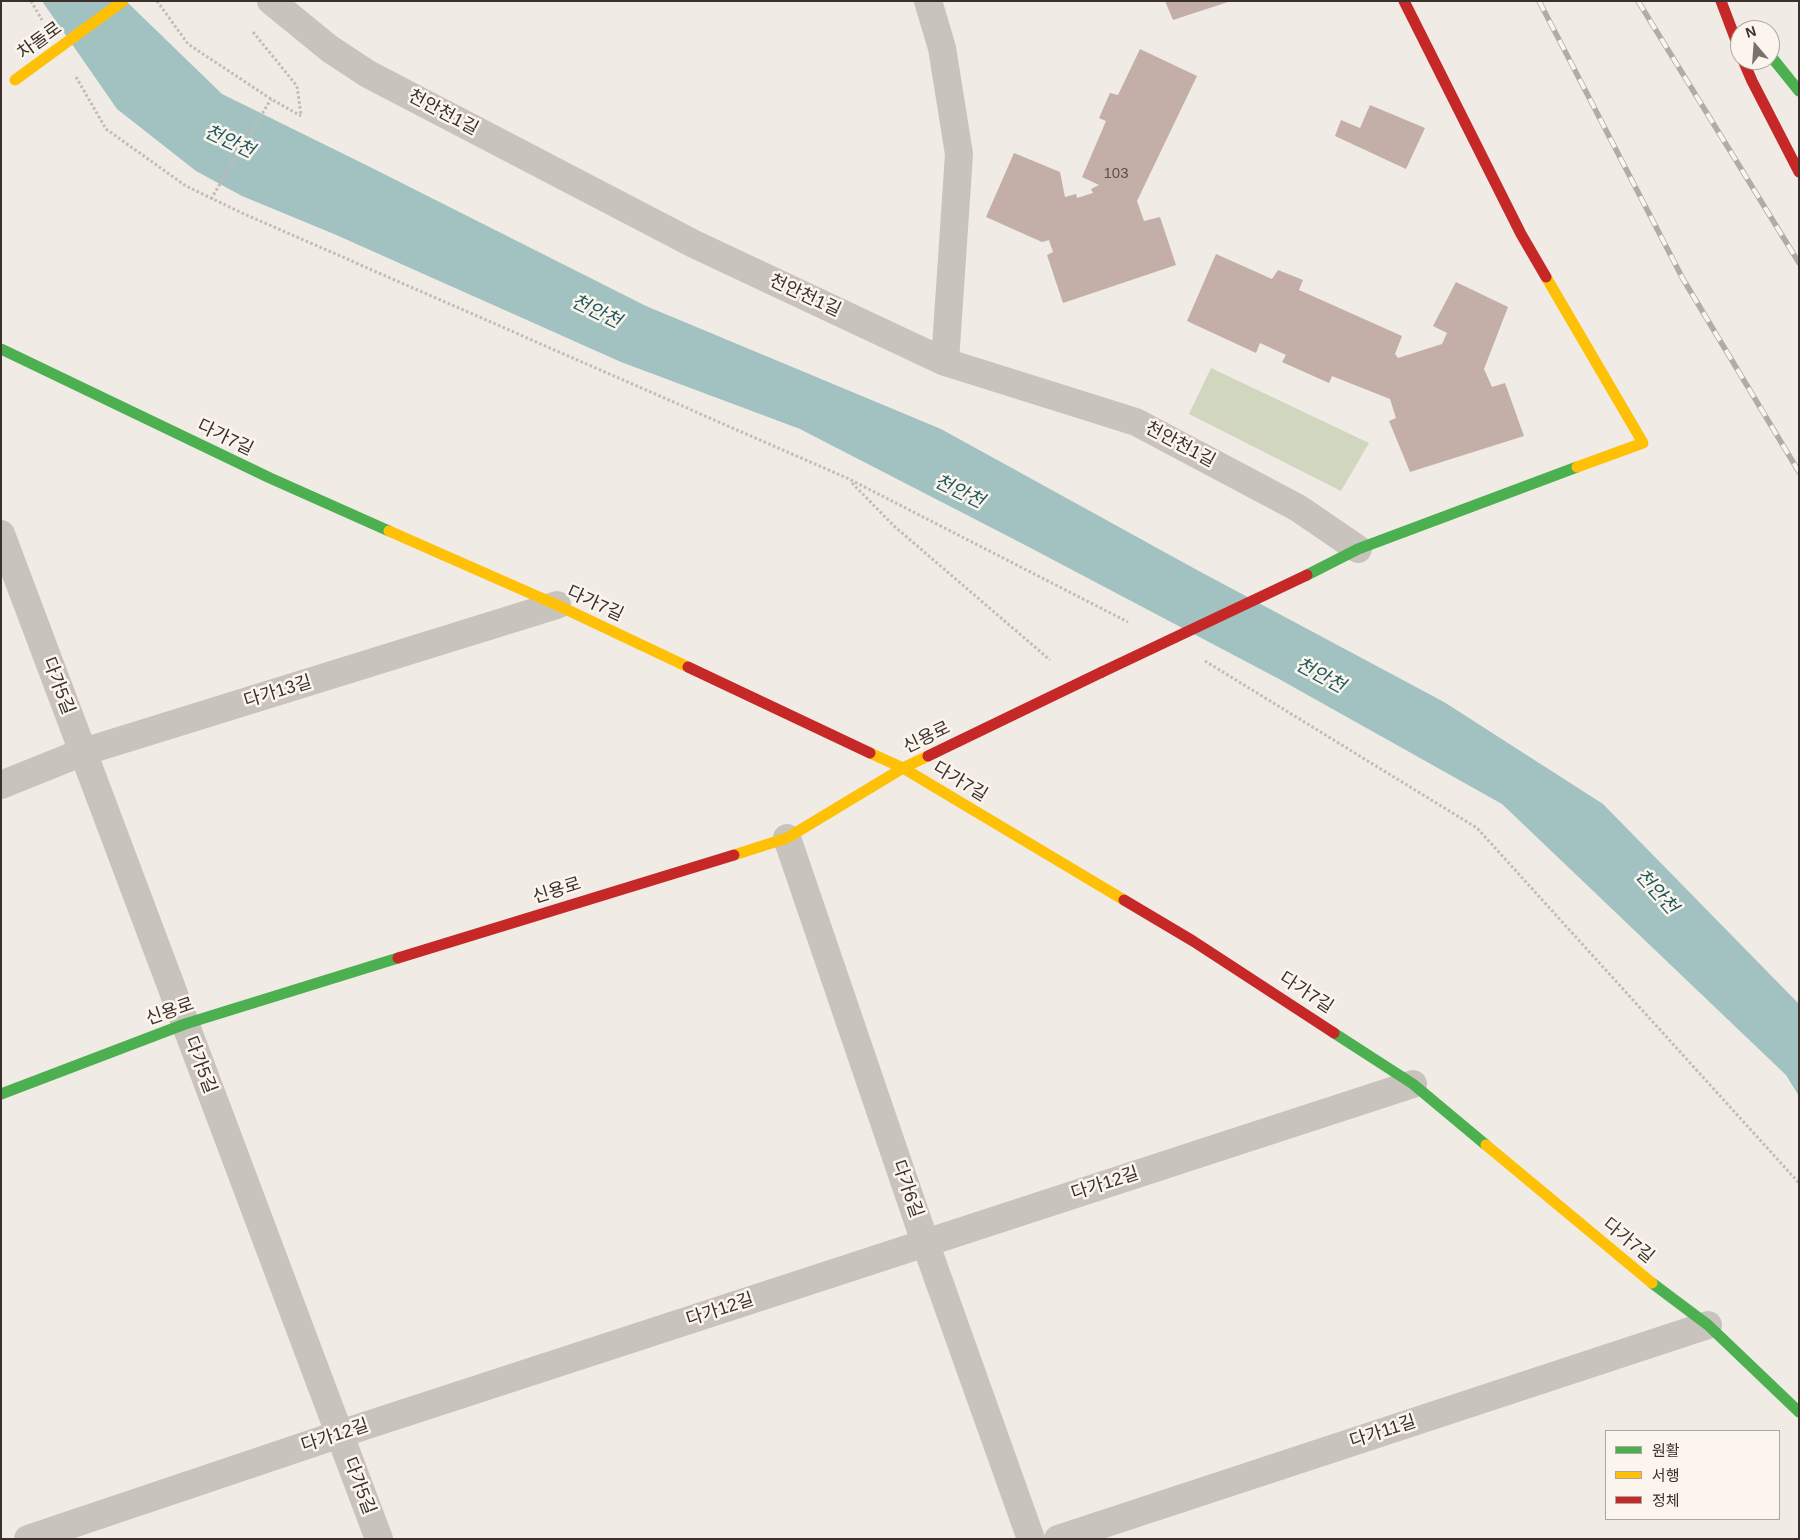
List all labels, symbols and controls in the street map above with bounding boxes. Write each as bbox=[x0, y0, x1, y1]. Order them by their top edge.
street label: 차돌로 bbox=[14, 18, 66, 64]
north arrow bbox=[1730, 20, 1780, 70]
text: N bbox=[1743, 23, 1758, 41]
street label: 천안천1길 bbox=[404, 86, 482, 140]
water label: 천안천 bbox=[200, 121, 258, 163]
house number: 103 bbox=[1103, 165, 1129, 183]
street label: 천안천1길 bbox=[766, 270, 844, 322]
water label: 천안천 bbox=[567, 290, 625, 334]
street label: 다가7길 bbox=[193, 415, 257, 461]
street label: 천안천1길 bbox=[1141, 418, 1219, 472]
water label: 천안천 bbox=[930, 470, 988, 514]
street label: 다가7길 bbox=[563, 582, 627, 626]
street label: 다가5길 bbox=[37, 654, 79, 718]
water label: 천안천 bbox=[1291, 654, 1349, 698]
street label: 다가13길 bbox=[242, 671, 314, 713]
street label: 신용로 bbox=[900, 717, 954, 759]
street label: 다가7길 bbox=[929, 757, 991, 807]
water label: 천안천 bbox=[1630, 865, 1682, 919]
street label: 신용로 bbox=[530, 873, 584, 909]
street label: 다가7길 bbox=[1275, 968, 1337, 1018]
street label: 신용로 bbox=[143, 994, 197, 1030]
street label: 다가5길 bbox=[179, 1033, 221, 1097]
street label: 다가6길 bbox=[887, 1157, 927, 1221]
street label: 다가12길 bbox=[1069, 1163, 1141, 1205]
street label: 다가7길 bbox=[1598, 1214, 1658, 1268]
street label: 다가12길 bbox=[684, 1289, 756, 1331]
street label: 다가11길 bbox=[1347, 1411, 1419, 1453]
street label: 다가12길 bbox=[299, 1415, 371, 1457]
legend bbox=[1605, 1430, 1780, 1520]
text: 원활 bbox=[1652, 1442, 1680, 1459]
street label: 다가5길 bbox=[338, 1454, 380, 1518]
text: 서행 bbox=[1652, 1467, 1680, 1484]
text: 정체 bbox=[1652, 1492, 1680, 1509]

